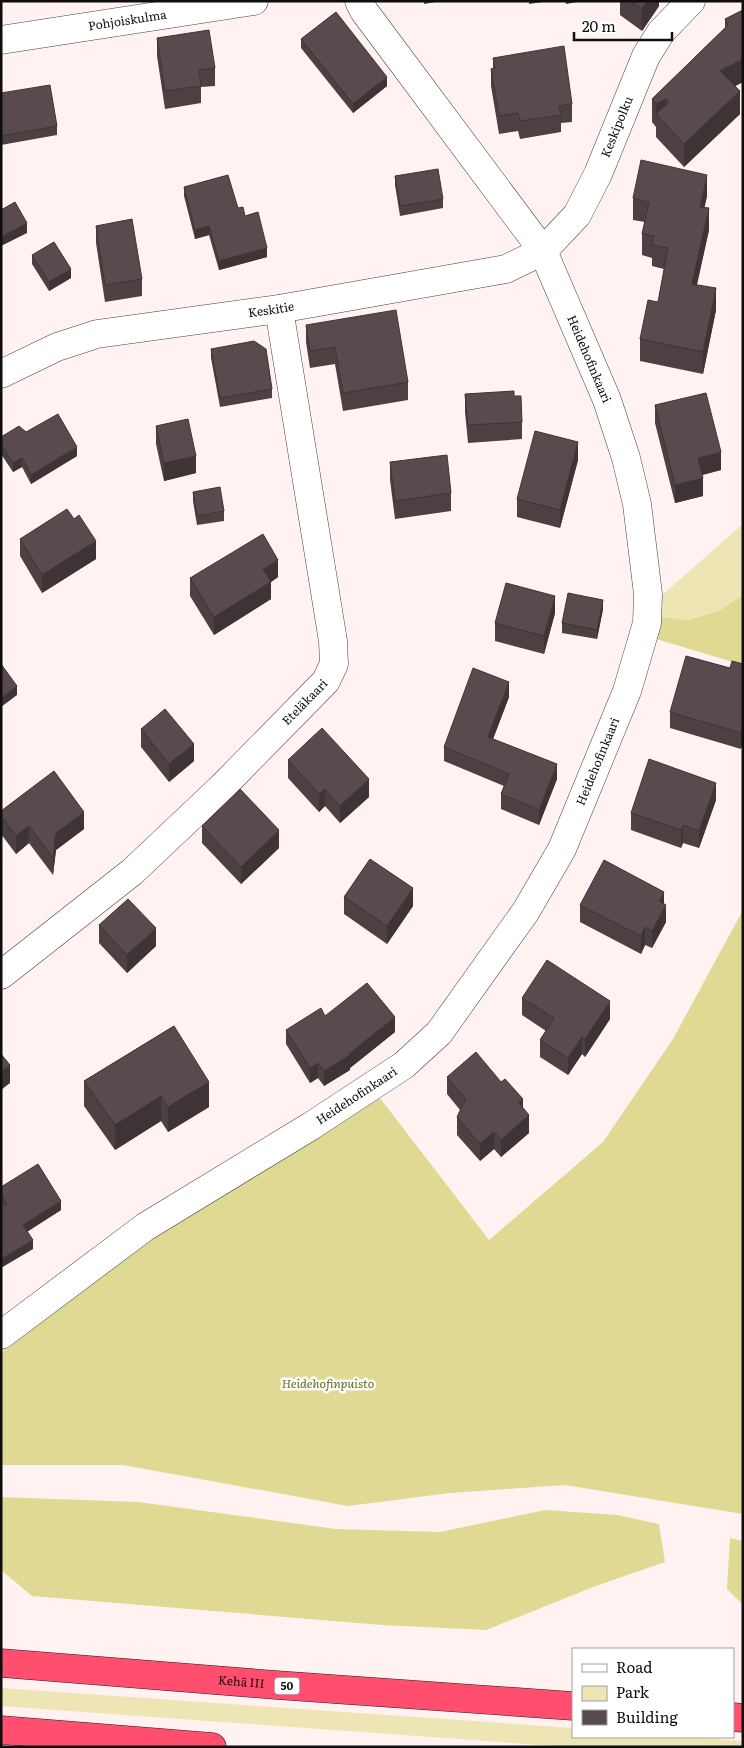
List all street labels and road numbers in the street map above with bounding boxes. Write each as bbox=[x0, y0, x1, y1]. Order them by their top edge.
street label: Pohjoiskulma bbox=[87, 5, 168, 34]
street label: Keskipolku bbox=[596, 93, 637, 160]
street label: Keskitie bbox=[247, 297, 295, 321]
street label: Heidehofinkaari bbox=[563, 312, 617, 405]
street label: Eteläkaari bbox=[277, 674, 331, 729]
street label: Heidehofinkaari bbox=[571, 714, 623, 808]
street label: Heidehofinkaari bbox=[312, 1062, 400, 1128]
street label: Kehä III bbox=[217, 1670, 265, 1692]
road number: 50 bbox=[274, 1678, 300, 1694]

